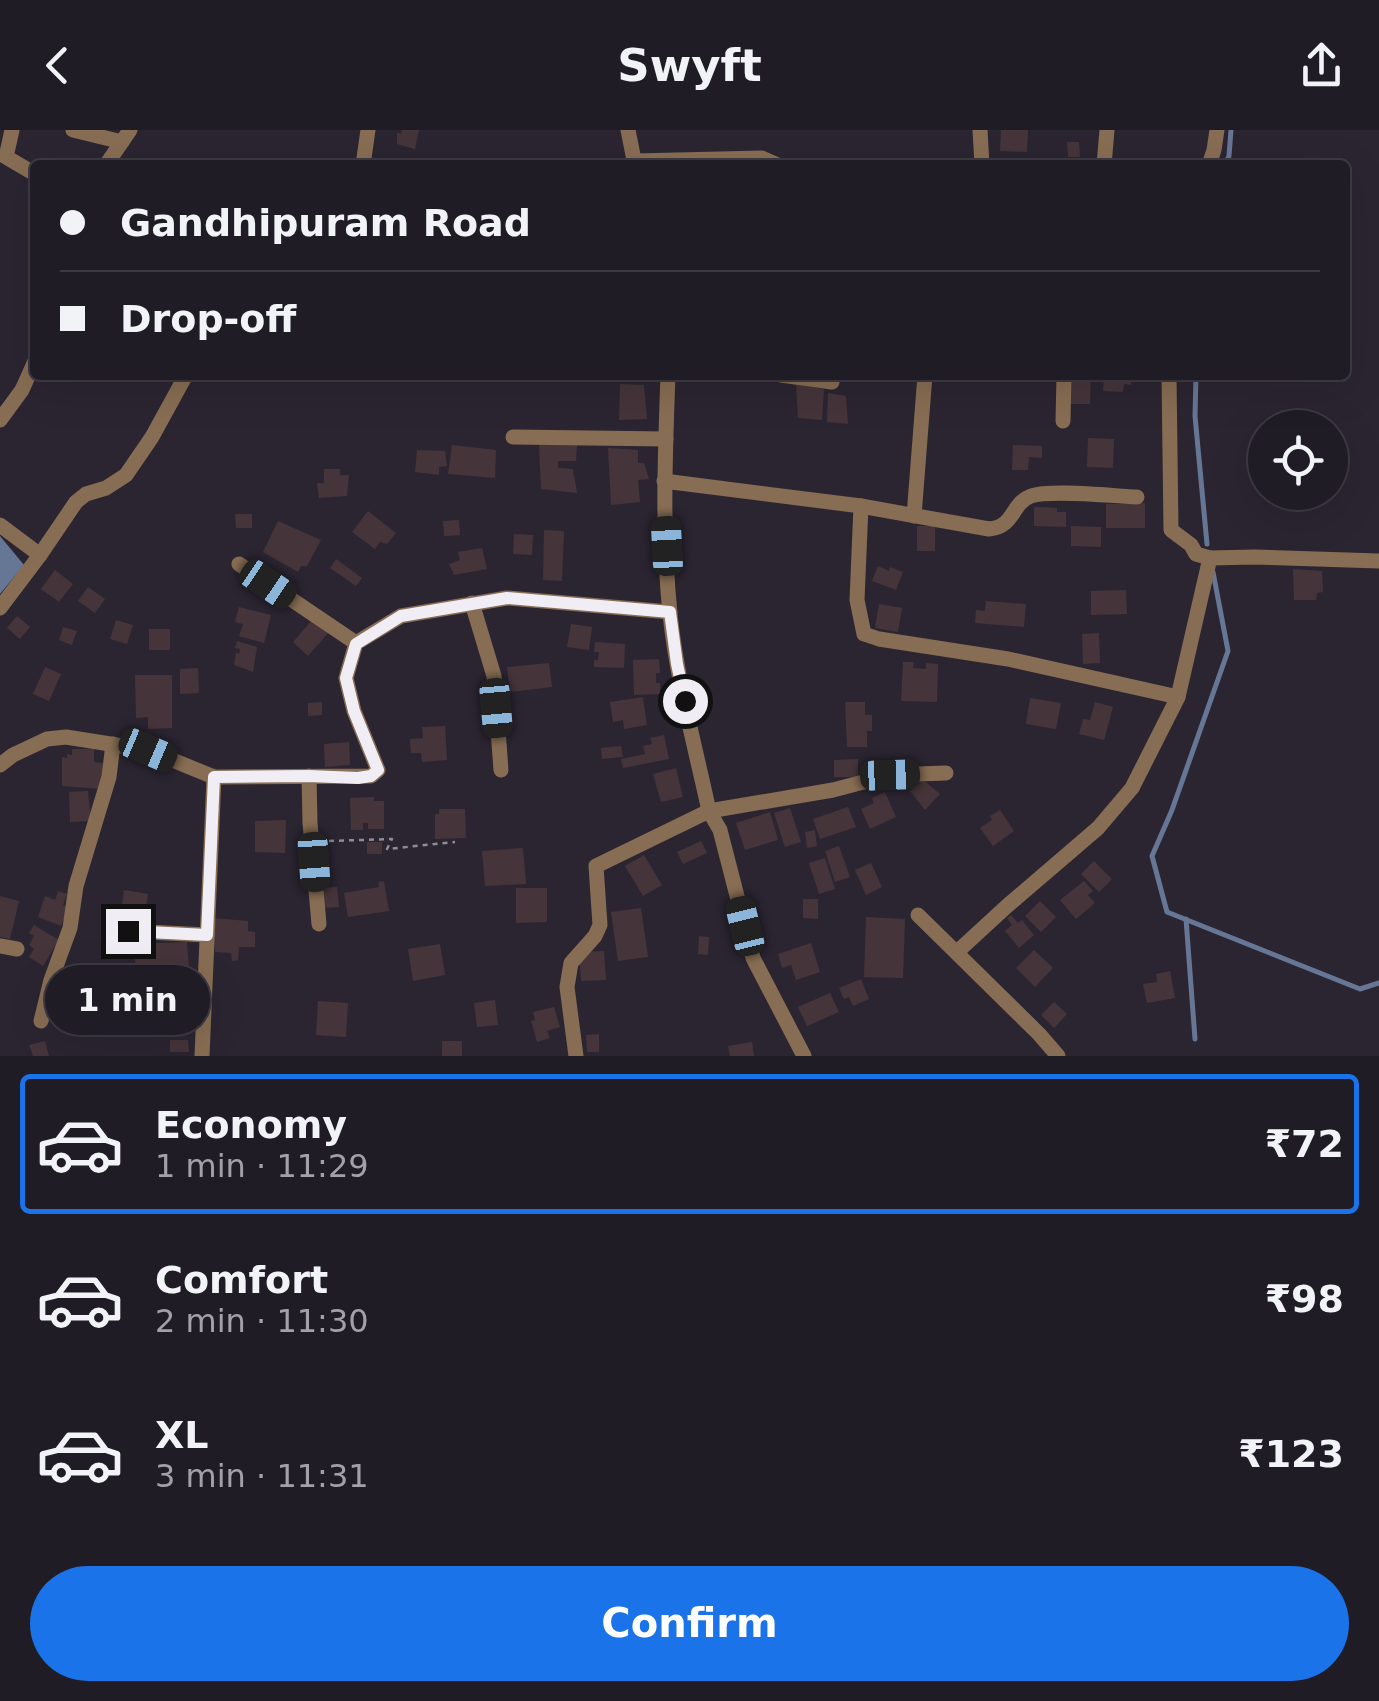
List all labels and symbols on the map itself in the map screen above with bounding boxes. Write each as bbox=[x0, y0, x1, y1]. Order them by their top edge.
car bbox=[650, 515, 684, 577]
car bbox=[235, 555, 301, 613]
car bbox=[478, 677, 514, 739]
route start bbox=[663, 679, 708, 724]
car bbox=[115, 724, 181, 776]
car bbox=[859, 759, 921, 791]
car bbox=[297, 831, 331, 893]
car bbox=[723, 893, 767, 959]
route end bbox=[106, 909, 151, 954]
callout: 1 min bbox=[46, 966, 210, 1036]

